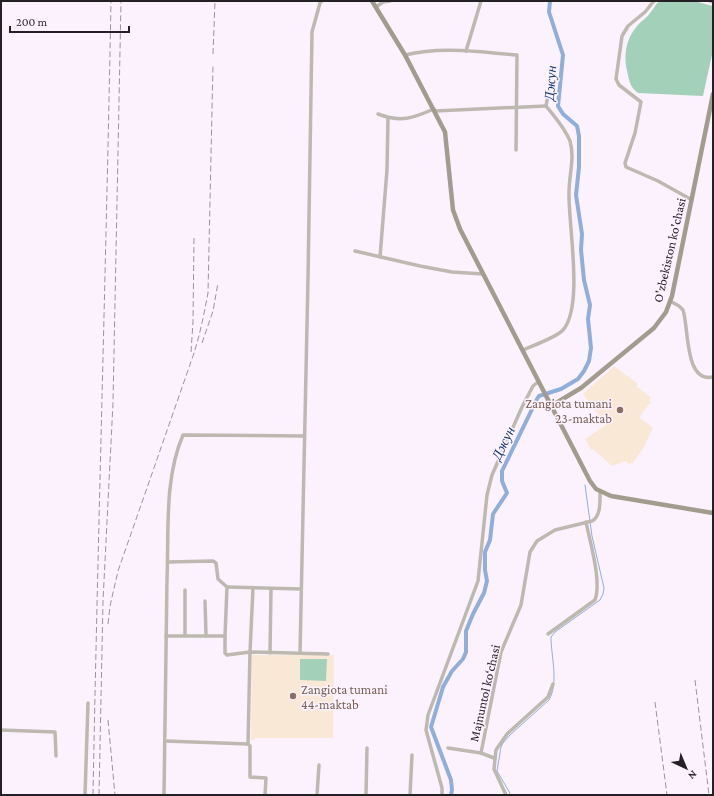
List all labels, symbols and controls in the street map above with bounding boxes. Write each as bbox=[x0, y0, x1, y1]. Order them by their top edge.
scale bar bbox=[10, 8, 129, 34]
text: 200 m bbox=[16, 15, 48, 29]
water label: Джун bbox=[541, 65, 559, 103]
street label: O'zbekiston ko'chasi bbox=[650, 196, 689, 304]
place label: Zangiota tumani 23-maktab bbox=[525, 396, 613, 426]
marker: Zangiota tumani 23-maktab bbox=[615, 405, 625, 415]
water label: Джун bbox=[487, 424, 518, 464]
street label: Majnuntol ko‘chasi bbox=[466, 642, 504, 743]
place label: Zangiota tumani 44-maktab bbox=[301, 682, 388, 712]
marker: Zangiota tumani 44-maktab bbox=[288, 691, 298, 701]
north arrow bbox=[666, 748, 706, 788]
text: N bbox=[686, 768, 700, 782]

